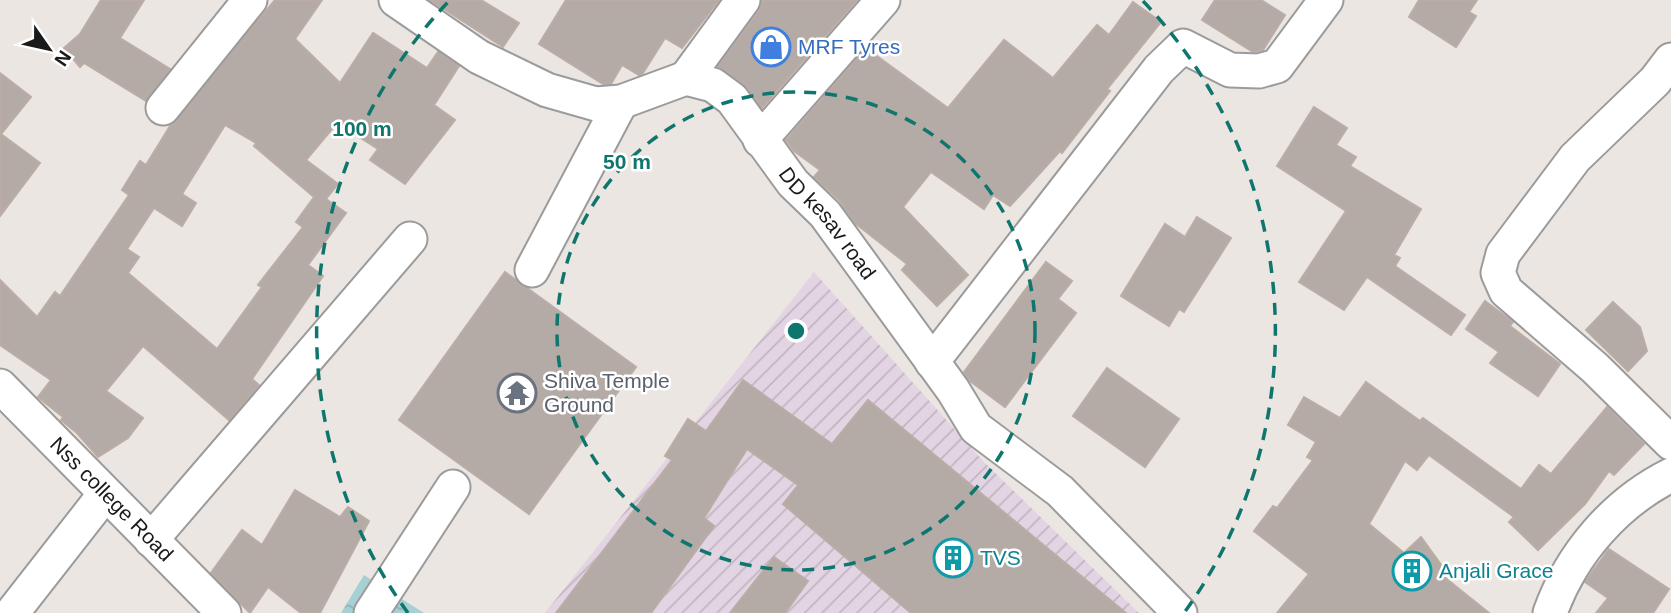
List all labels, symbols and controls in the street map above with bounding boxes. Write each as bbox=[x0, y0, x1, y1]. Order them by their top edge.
north arrow bbox=[14, 14, 84, 84]
shop icon: MRF Tyres bbox=[750, 26, 792, 68]
place label: MRF Tyres bbox=[798, 35, 900, 58]
text: N bbox=[50, 47, 75, 70]
text: 100 m bbox=[332, 117, 392, 140]
text: 50 m bbox=[603, 150, 651, 173]
street label: DD kesav road bbox=[774, 163, 881, 284]
centre of rings bbox=[784, 319, 808, 343]
place label: Shiva Temple Ground bbox=[544, 369, 670, 416]
temple icon: Shiva Temple Ground bbox=[496, 372, 538, 414]
street label: Nss college Road bbox=[46, 432, 178, 566]
building icon: TVS bbox=[932, 537, 974, 579]
place label: TVS bbox=[980, 546, 1021, 569]
building icon: Anjali Grace bbox=[1391, 550, 1433, 592]
place label: Anjali Grace bbox=[1439, 559, 1553, 582]

